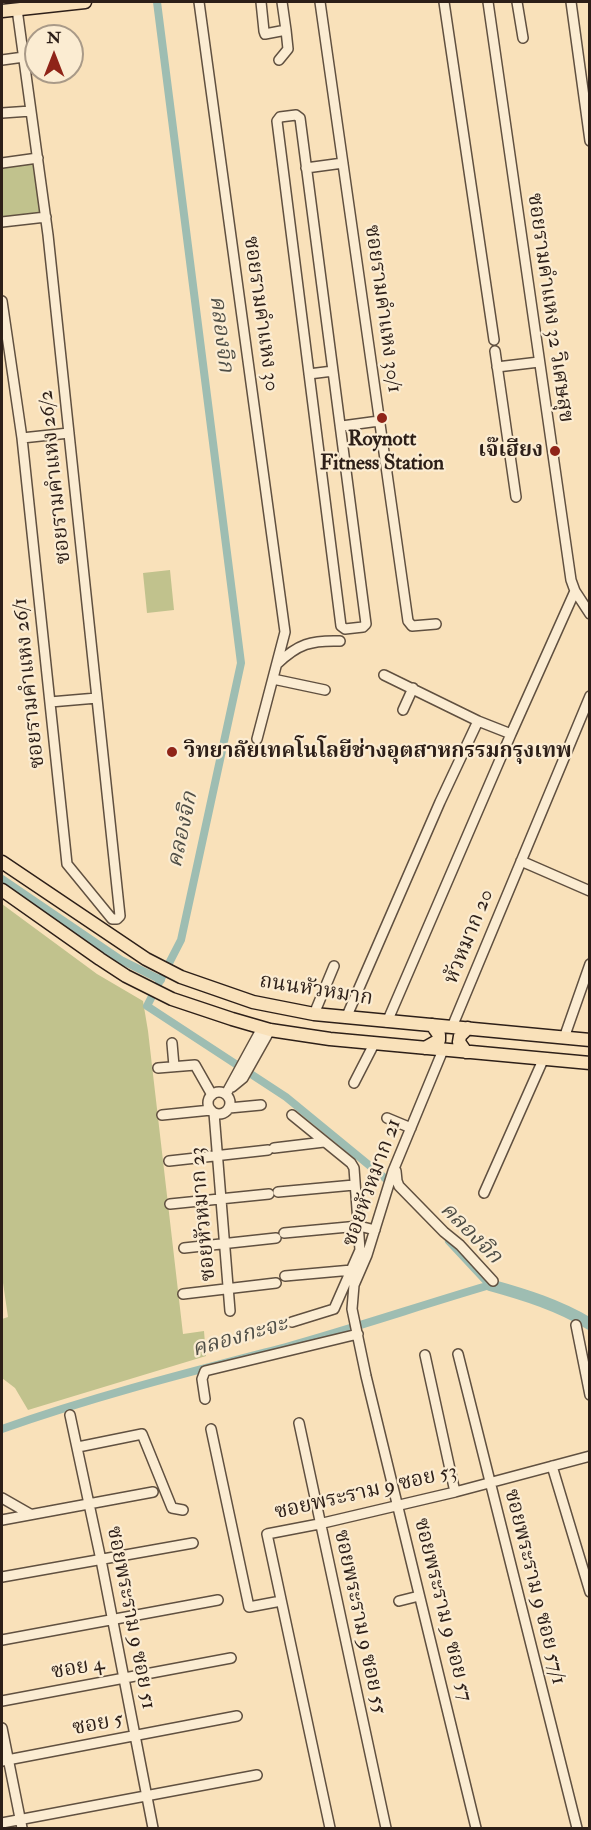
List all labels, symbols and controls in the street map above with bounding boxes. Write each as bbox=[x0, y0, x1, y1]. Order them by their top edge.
north arrow bbox=[24, 24, 84, 84]
text: N bbox=[47, 28, 61, 48]
street label: ซอยรามคำแหง 32 วิเศษสุข bbox=[520, 192, 578, 424]
street label: ซอยรามคำแหง 30/1 bbox=[358, 223, 406, 395]
street label: ซอยรามคำแหง 30 bbox=[237, 235, 283, 393]
water label: คลองจิก bbox=[202, 294, 238, 374]
street label: ซอยรามคำแหง 26/2 bbox=[34, 389, 78, 565]
marker: Roynott Fitness Station bbox=[375, 411, 389, 425]
place label: Roynott Fitness Station bbox=[320, 427, 444, 477]
place label: เจ๊เฮียง bbox=[478, 438, 543, 464]
marker: เจ๊เฮียง bbox=[548, 444, 562, 458]
street label: ซอยรามคำแหง 26/1 bbox=[9, 596, 51, 770]
place label: วิทยาลัยเทคโนโลยีช่างอุตสาหกรรมกรุงเทพ bbox=[184, 739, 572, 765]
marker: วิทยาลัยเทคโนโลยีช่างอุตสาหกรรมกรุงเทพ bbox=[165, 745, 179, 759]
water label: คลองจิก bbox=[163, 790, 205, 870]
street label: หัวหมาก 20 bbox=[440, 886, 500, 988]
street label: ถนนหัวหมาก bbox=[257, 970, 375, 1012]
street label: ซอยหัวหมาก 21 bbox=[338, 1116, 408, 1250]
street label: ซอยหัวหมาก 23 bbox=[186, 1146, 222, 1282]
water label: คลองจิก bbox=[433, 1197, 507, 1271]
water label: คลองกะจะ bbox=[189, 1312, 291, 1364]
street label: ซอยพระราม 9 ซอย 53 bbox=[272, 1460, 460, 1526]
street label: ซอยพระราม 9 ซอย 57/1 bbox=[497, 1487, 571, 1687]
street label: ซอยพระราม 9 ซอย 57 bbox=[407, 1516, 477, 1704]
street label: ซอยพระราม 9 ซอย 51 bbox=[100, 1524, 160, 1712]
street label: ซอยพระราม 9 ซอย 55 bbox=[327, 1528, 391, 1716]
street label: ซอย 4 bbox=[50, 1652, 106, 1686]
street label: ซอย 5 bbox=[70, 1708, 126, 1742]

